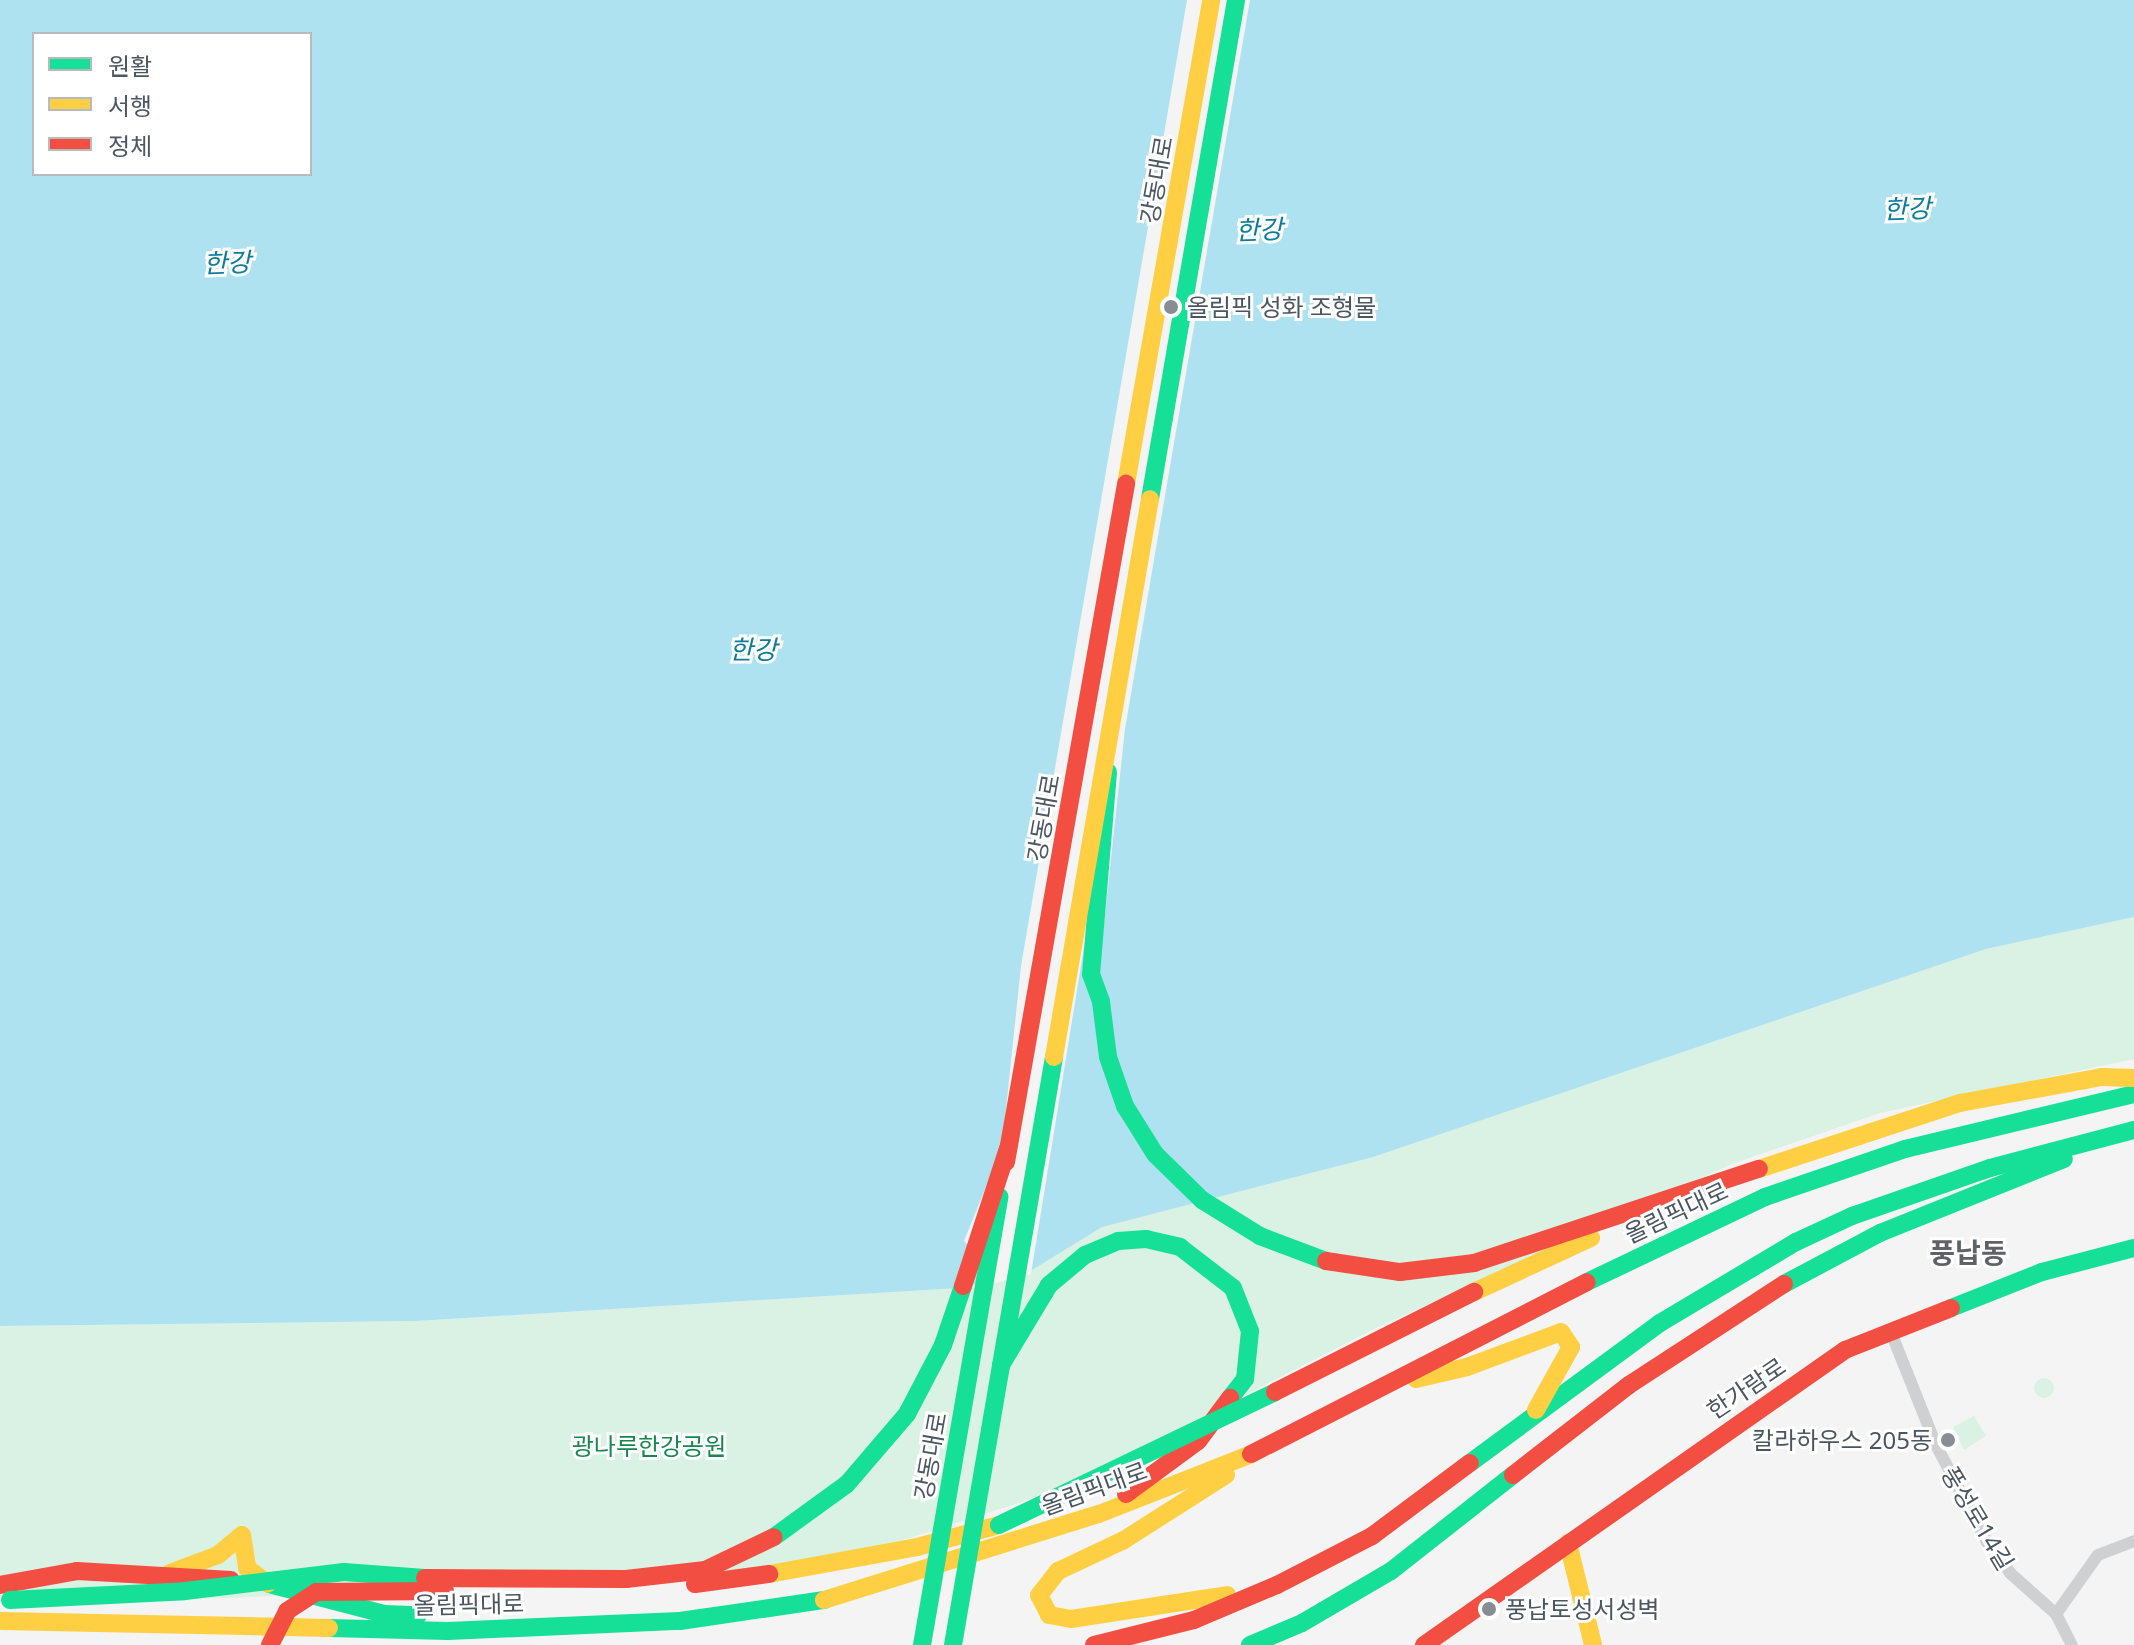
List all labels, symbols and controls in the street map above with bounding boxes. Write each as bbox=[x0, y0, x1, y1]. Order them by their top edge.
legend bbox=[32, 32, 312, 176]
text: 원활 bbox=[108, 49, 152, 82]
text: 서행 bbox=[108, 89, 152, 122]
text: 정체 bbox=[108, 129, 152, 162]
street label: 강동대로 bbox=[1134, 134, 1178, 226]
water label: 한강 bbox=[1883, 193, 1931, 225]
water label: 한강 bbox=[1235, 214, 1283, 246]
water label: 한강 bbox=[203, 247, 251, 279]
place label: 올림픽 성화 조형물 bbox=[1187, 293, 1376, 321]
marker: 올림픽 성화 조형물 bbox=[1162, 298, 1180, 316]
water label: 한강 bbox=[729, 634, 777, 666]
street label: 강동대로 bbox=[1021, 772, 1065, 864]
street label: 올림픽대로 bbox=[1620, 1176, 1732, 1248]
district label: 풍납동 bbox=[1929, 1235, 2007, 1269]
street label: 한가람로 bbox=[1701, 1351, 1791, 1425]
street label: 강동대로 bbox=[908, 1410, 952, 1502]
place label: 칼라하우스 205동 bbox=[1752, 1426, 1932, 1454]
marker: 칼라하우스 205동 bbox=[1939, 1431, 1957, 1449]
park label: 광나루한강공원 bbox=[572, 1432, 726, 1460]
street label: 올림픽대로 bbox=[1037, 1456, 1151, 1520]
street label: 풍성로14길 bbox=[1936, 1461, 2020, 1575]
street label: 올림픽대로 bbox=[414, 1589, 524, 1619]
place label: 풍납토성서성벽 bbox=[1505, 1595, 1660, 1623]
marker: 풍납토성서성벽 bbox=[1480, 1600, 1498, 1618]

